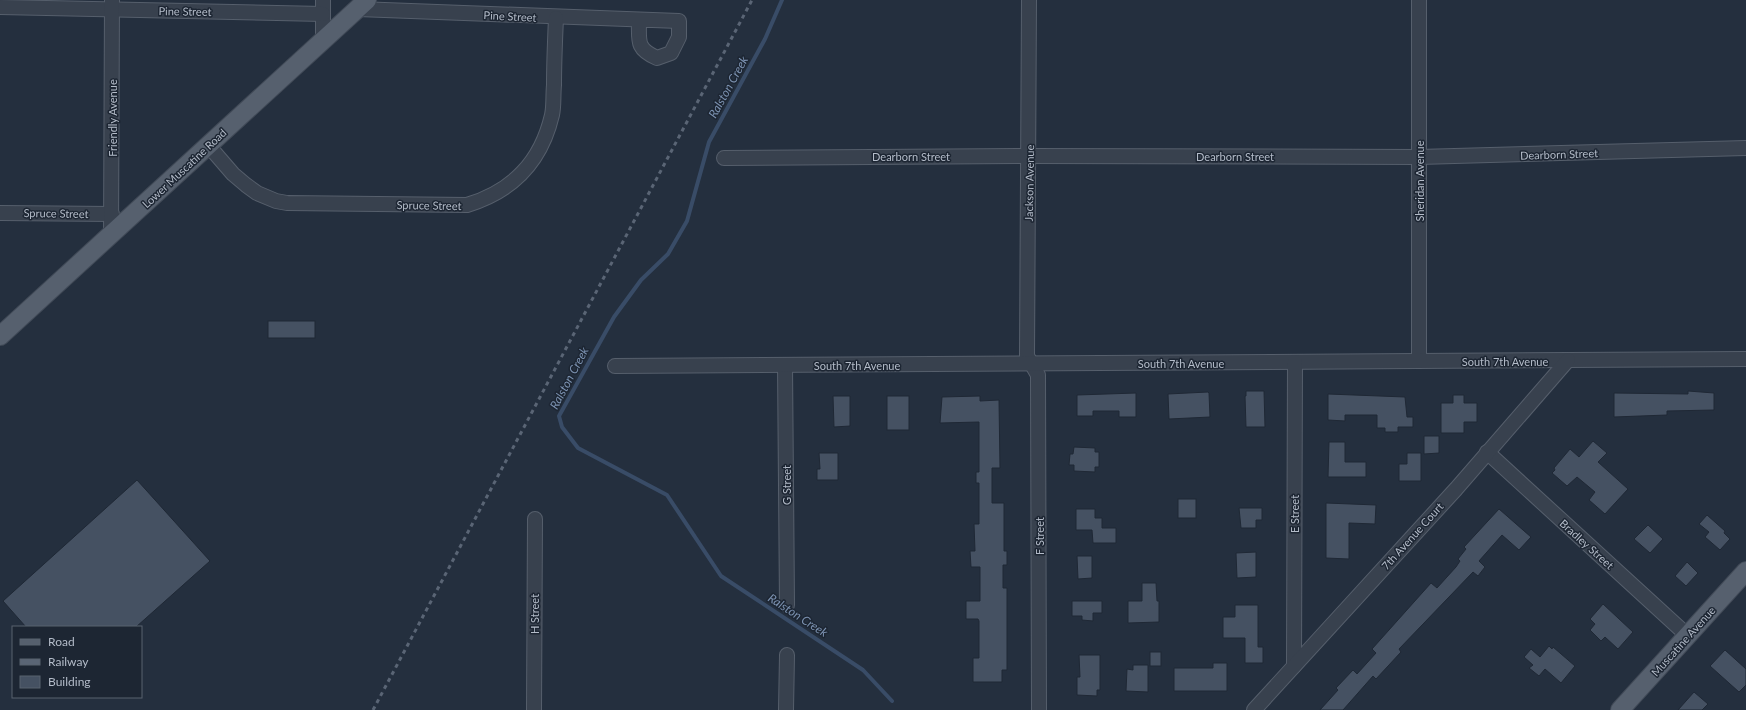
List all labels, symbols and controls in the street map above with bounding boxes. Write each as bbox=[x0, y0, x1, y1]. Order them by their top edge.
street label: Pine Street bbox=[158, 4, 212, 18]
street label: Pine Street bbox=[483, 8, 537, 24]
water label: Ralston Creek bbox=[705, 53, 751, 121]
street label: Friendly Avenue bbox=[106, 79, 119, 157]
street label: Lower Muscatine Road bbox=[139, 126, 229, 210]
street label: Sheridan Avenue bbox=[1413, 140, 1426, 222]
street label: Jackson Avenue bbox=[1022, 144, 1036, 221]
street label: Dearborn Street bbox=[1520, 146, 1598, 162]
street label: Dearborn Street bbox=[872, 150, 950, 163]
street label: Dearborn Street bbox=[1196, 150, 1274, 163]
street label: Spruce Street bbox=[396, 198, 462, 212]
street label: Spruce Street bbox=[23, 206, 89, 220]
water label: Ralston Creek bbox=[546, 344, 592, 412]
street label: South 7th Avenue bbox=[1462, 355, 1548, 368]
street label: South 7th Avenue bbox=[1138, 357, 1224, 370]
street label: South 7th Avenue bbox=[814, 359, 900, 372]
street label: G Street bbox=[780, 465, 793, 505]
street label: E Street bbox=[1288, 495, 1301, 533]
street label: 7th Avenue Court bbox=[1378, 500, 1446, 572]
street label: Bradley Street bbox=[1557, 516, 1617, 572]
street label: F Street bbox=[1033, 517, 1046, 555]
water label: Ralston Creek bbox=[765, 590, 831, 640]
street label: H Street bbox=[528, 594, 541, 634]
street label: Muscatine Avenue bbox=[1648, 603, 1718, 679]
legend bbox=[12, 626, 142, 698]
text: Road bbox=[48, 634, 75, 649]
text: Railway bbox=[48, 654, 89, 669]
text: Building bbox=[48, 674, 91, 689]

